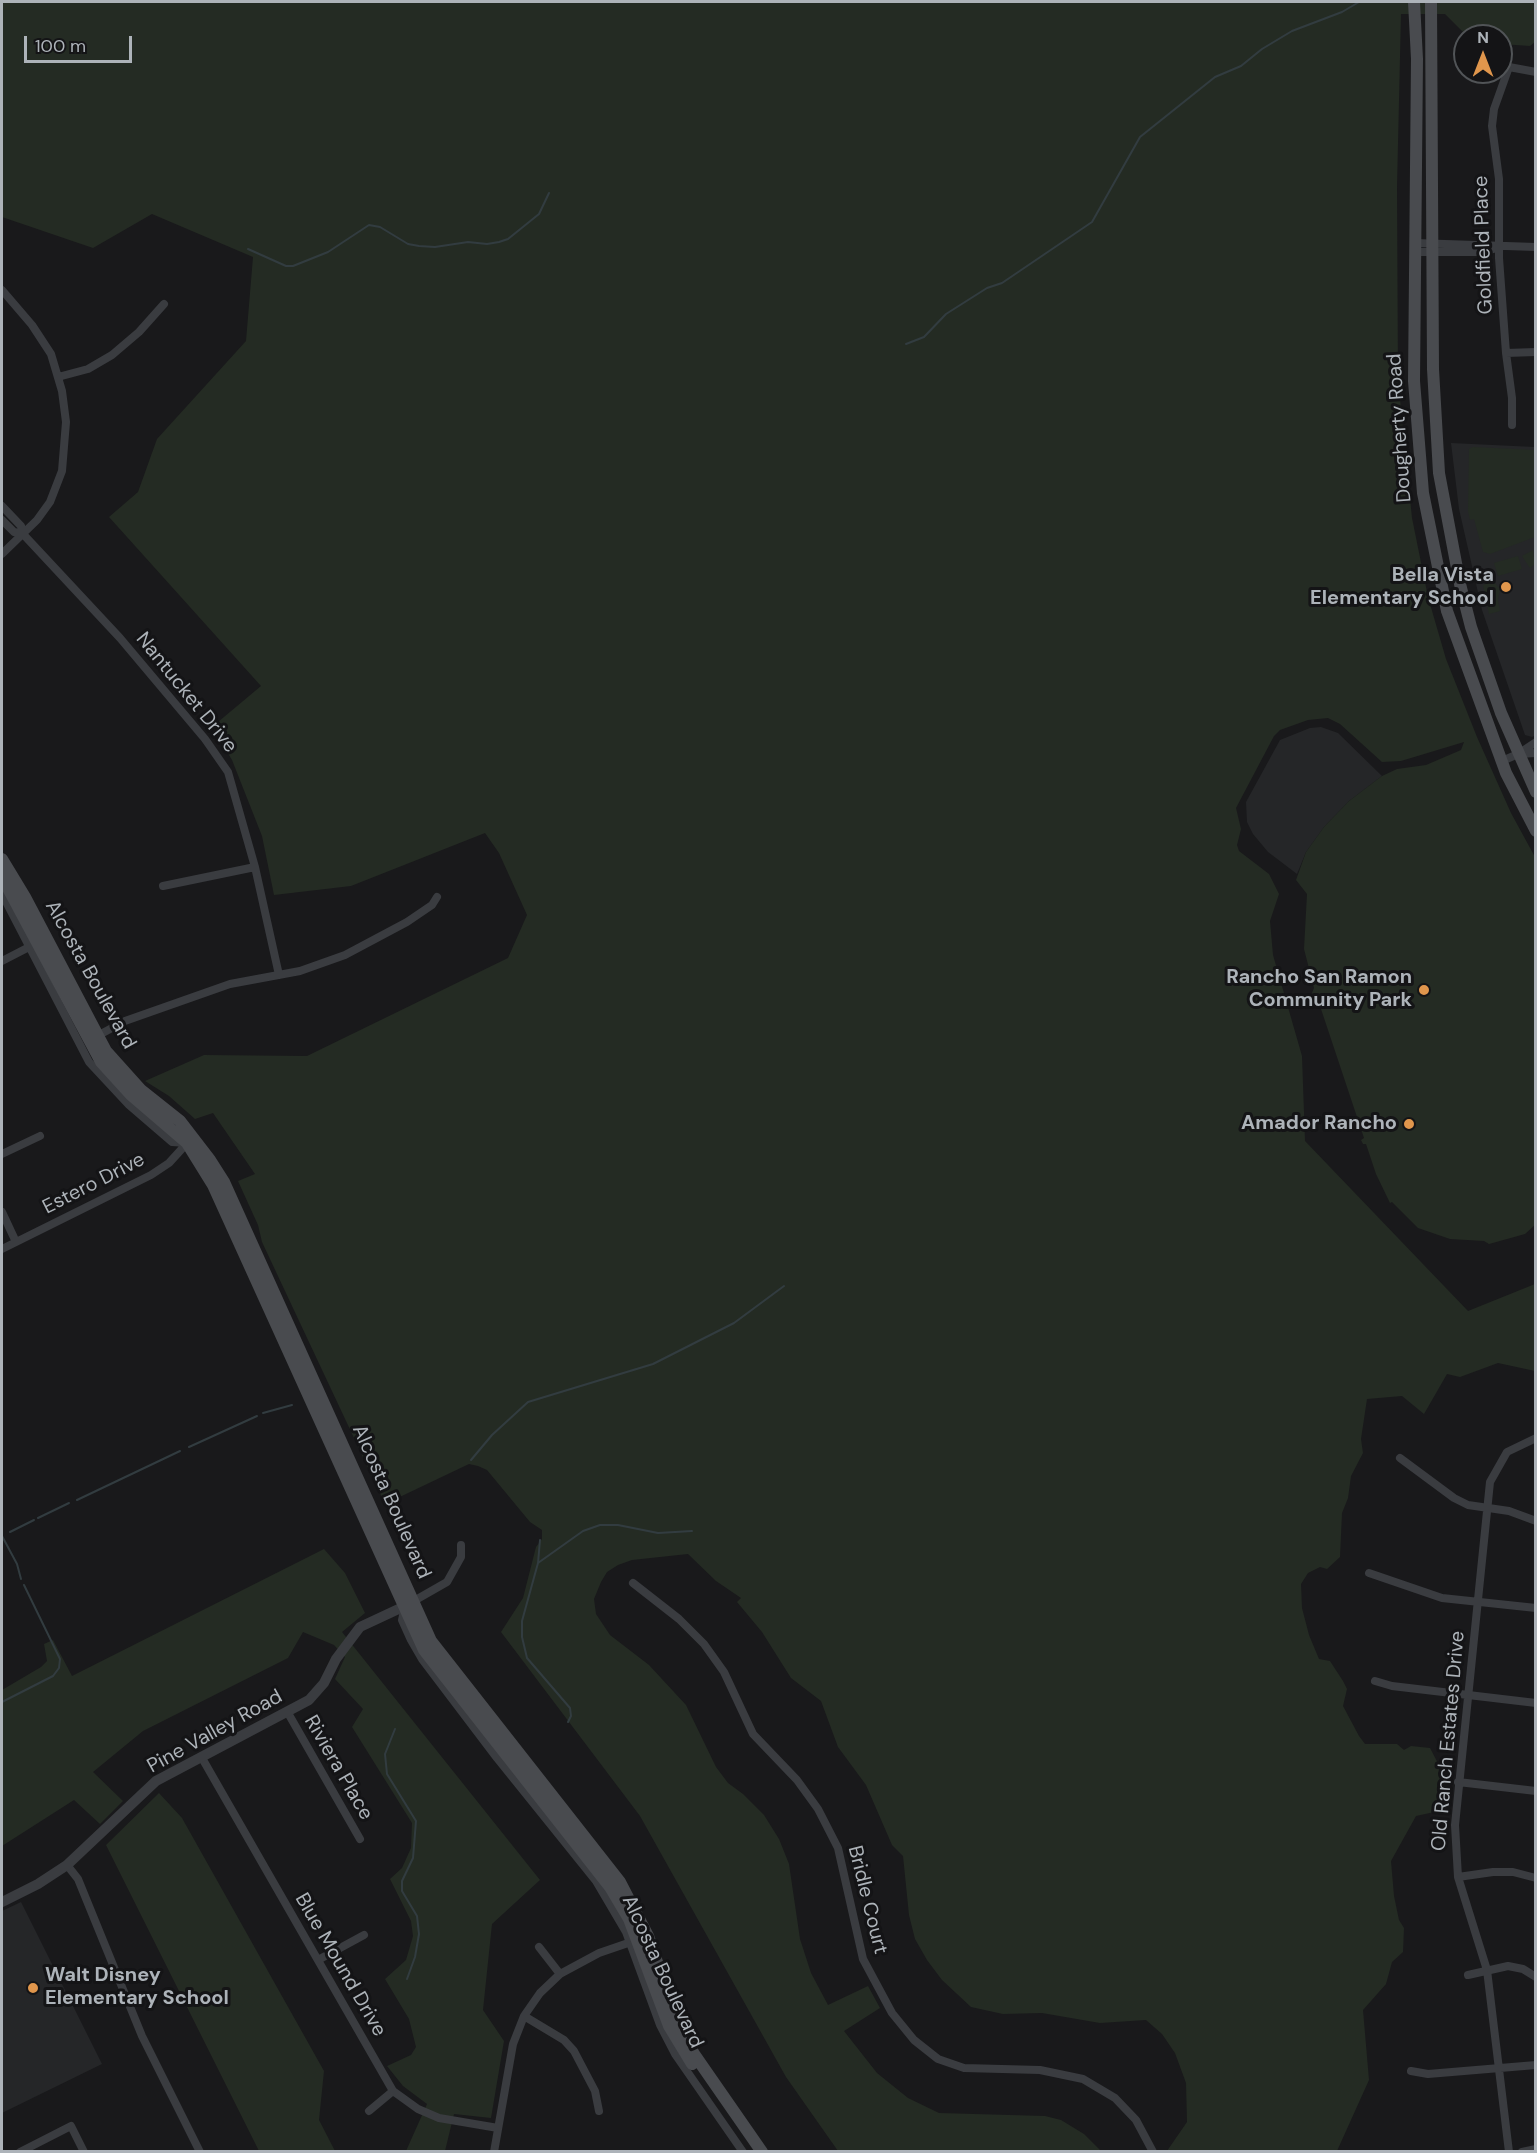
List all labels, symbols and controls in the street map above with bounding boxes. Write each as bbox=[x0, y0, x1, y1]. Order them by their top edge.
scale bar bbox=[27, 24, 135, 62]
north arrow bbox=[1453, 24, 1513, 84]
text: N bbox=[1477, 27, 1489, 48]
text: 100 m bbox=[35, 34, 86, 58]
street label: Goldfield Place bbox=[1470, 175, 1498, 315]
street label: Dougherty Road bbox=[1383, 353, 1417, 503]
place label: Bella Vista Elementary School bbox=[1310, 564, 1494, 611]
marker: Bella Vista Elementary School bbox=[1499, 580, 1513, 594]
street label: Nantucket Drive bbox=[130, 628, 242, 758]
street label: Alcosta Boulevard bbox=[39, 897, 141, 1053]
place label: Rancho San Ramon Community Park bbox=[1226, 966, 1412, 1013]
marker: Rancho San Ramon Community Park bbox=[1417, 983, 1431, 997]
place label: Amador Rancho bbox=[1241, 1112, 1397, 1136]
marker: Amador Rancho bbox=[1402, 1117, 1416, 1131]
street label: Estero Drive bbox=[39, 1148, 149, 1220]
street label: Alcosta Boulevard bbox=[346, 1421, 436, 1583]
street label: Old Ranch Estates Drive bbox=[1427, 1630, 1471, 1852]
street label: Pine Valley Road bbox=[143, 1685, 287, 1779]
street label: Riviera Place bbox=[298, 1711, 378, 1825]
street label: Bridle Court bbox=[842, 1843, 892, 1957]
street label: Blue Mound Drive bbox=[289, 1889, 391, 2041]
street label: Alcosta Boulevard bbox=[616, 1892, 708, 2052]
place label: Walt Disney Elementary School bbox=[45, 1964, 229, 2011]
marker: Walt Disney Elementary School bbox=[26, 1981, 40, 1995]

